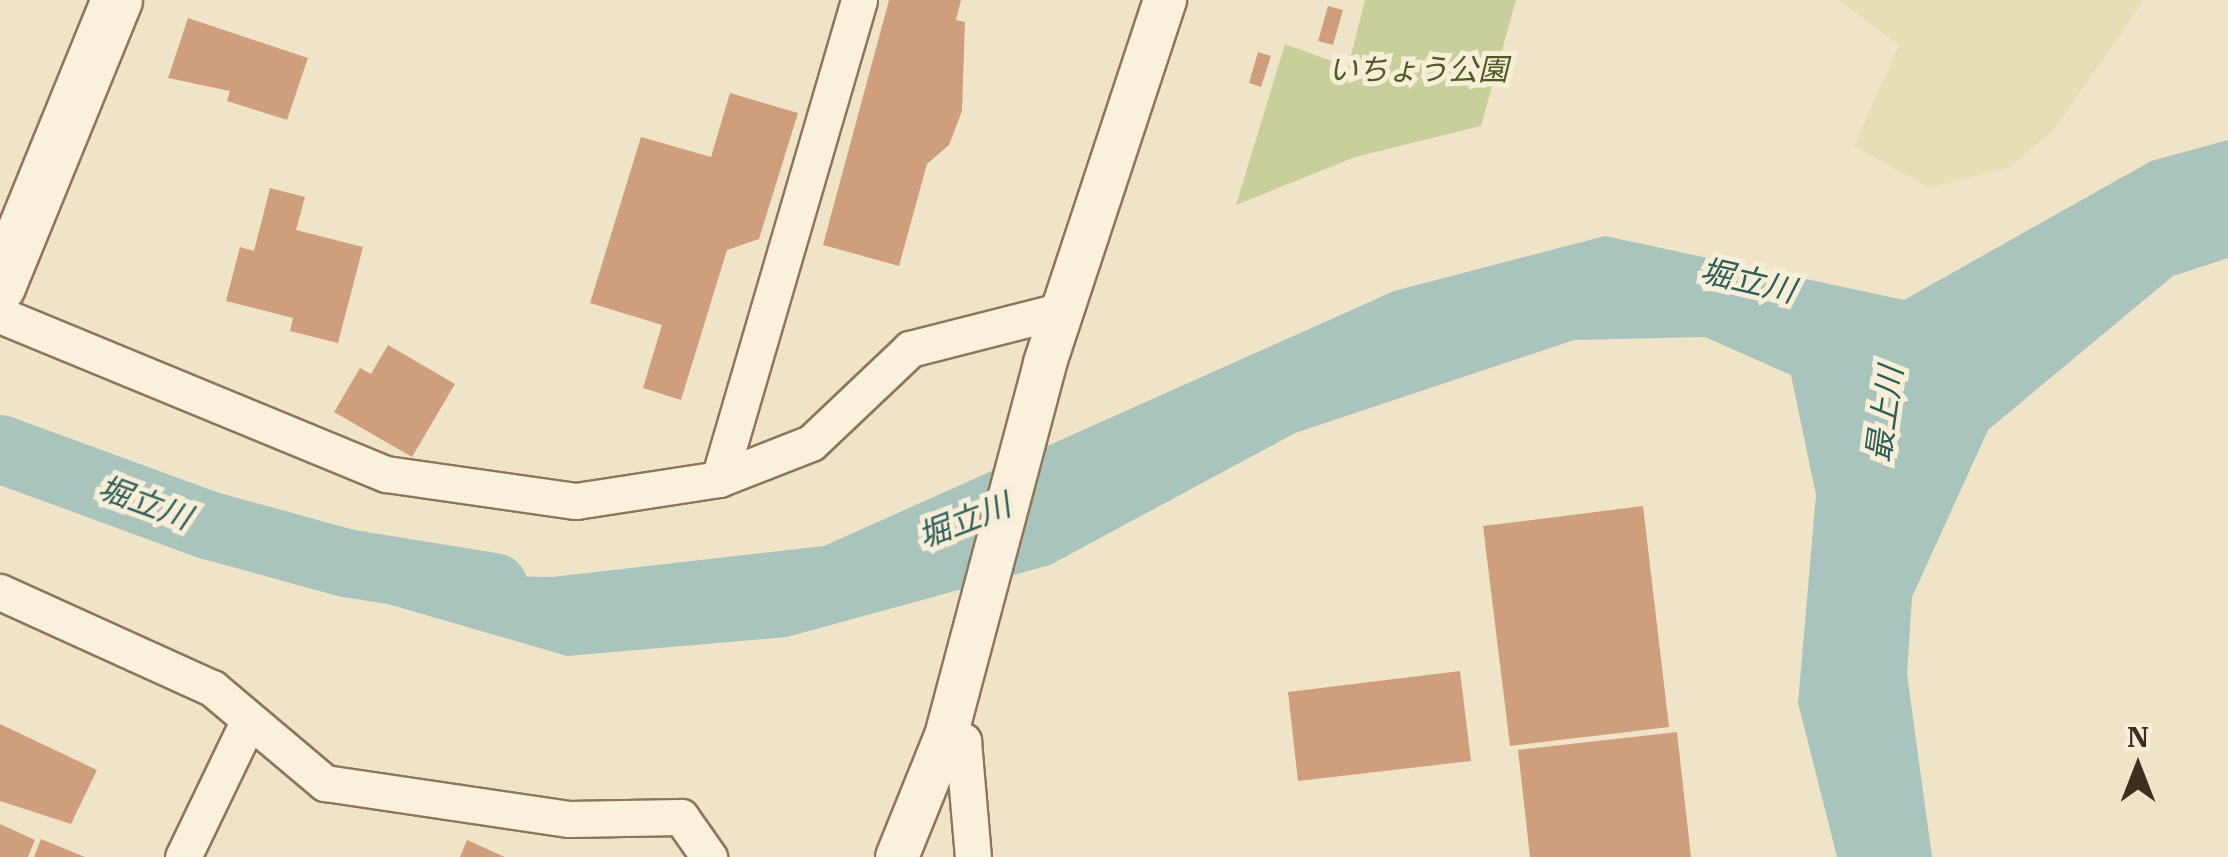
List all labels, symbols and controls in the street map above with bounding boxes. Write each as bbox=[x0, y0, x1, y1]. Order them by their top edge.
park label: いちょう公園 bbox=[1328, 51, 1508, 87]
water label: 堀立川 bbox=[1697, 250, 1799, 310]
water label: 最上川 bbox=[1858, 364, 1910, 464]
water label: 堀立川 bbox=[93, 468, 197, 536]
water label: 堀立川 bbox=[912, 485, 1016, 555]
north arrow bbox=[2088, 717, 2188, 817]
text: N bbox=[2127, 718, 2149, 755]

